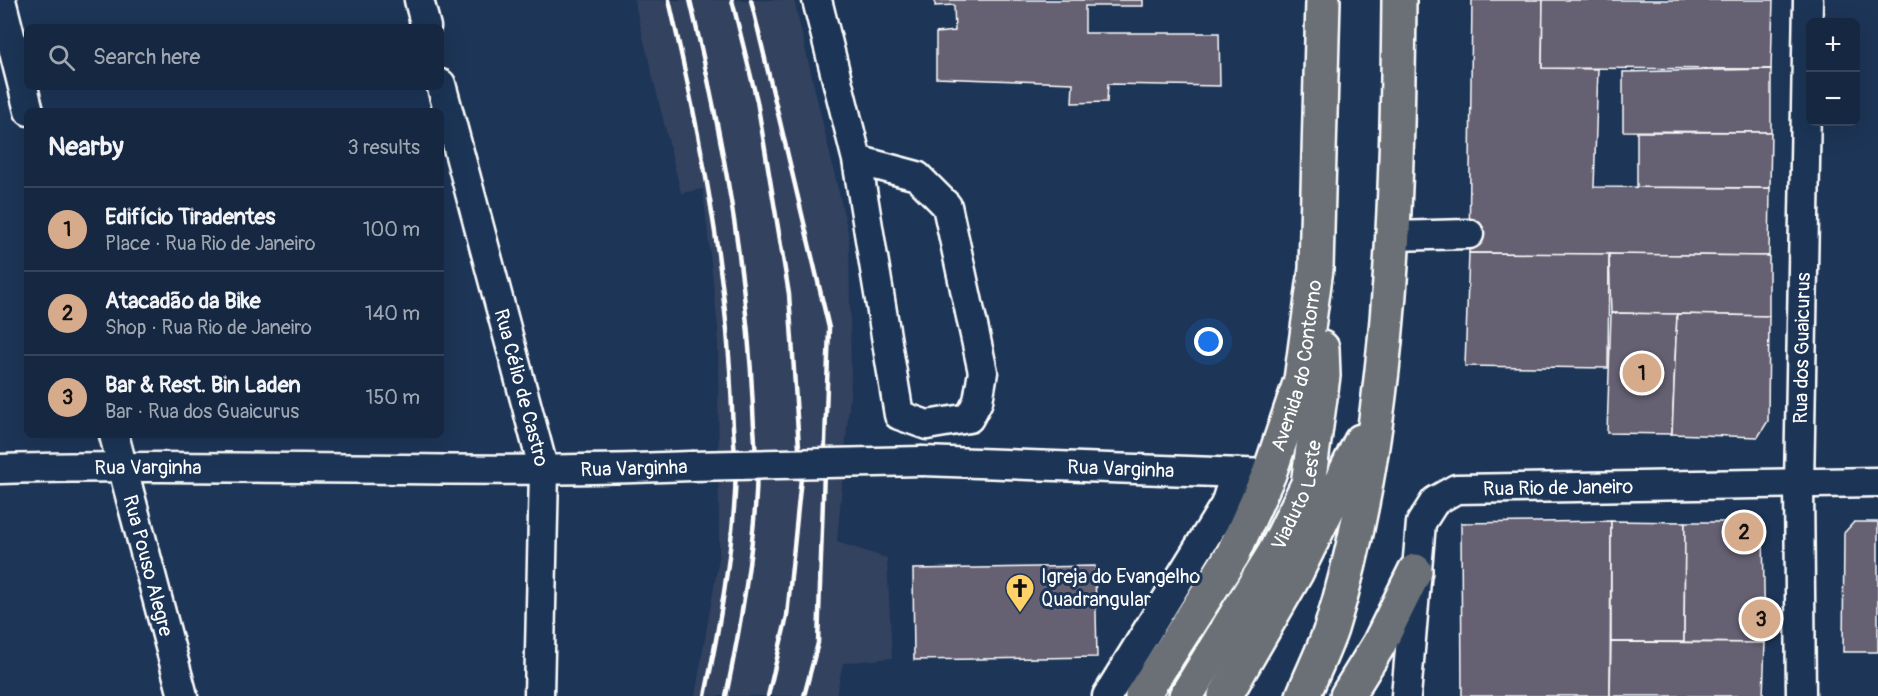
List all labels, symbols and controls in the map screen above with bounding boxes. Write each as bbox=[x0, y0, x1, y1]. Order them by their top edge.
map controls bbox=[1806, 18, 1860, 126]
button: + bbox=[1806, 18, 1860, 72]
search box bbox=[24, 24, 444, 90]
icon: search bbox=[45, 41, 78, 74]
text: Search here bbox=[93, 43, 200, 71]
button: − bbox=[1806, 72, 1860, 126]
text: Nearby bbox=[48, 131, 124, 163]
text: 3 results bbox=[348, 135, 420, 160]
text: Edifício Tiradentes bbox=[105, 203, 275, 231]
text: 1 bbox=[64, 217, 71, 242]
text: 100 m bbox=[363, 217, 420, 242]
text: Place · Rua Rio de Janeiro bbox=[105, 231, 315, 256]
street label: Rua dos Guaicurus bbox=[1788, 272, 1816, 424]
street label: Avenida do Contorno bbox=[1266, 278, 1327, 455]
text: Atacadão da Bike bbox=[105, 287, 261, 315]
text: 2 bbox=[62, 301, 73, 326]
text: 140 m bbox=[365, 301, 420, 326]
street label: Rua Célio de Castro bbox=[488, 306, 554, 469]
text: Shop · Rua Rio de Janeiro bbox=[105, 315, 312, 340]
your location bbox=[1194, 327, 1223, 356]
pin: 1 bbox=[1622, 350, 1662, 395]
text: Bar & Rest. Bin Laden bbox=[105, 371, 301, 399]
text: 3 bbox=[62, 385, 73, 410]
text: 150 m bbox=[366, 385, 420, 410]
text: Bar · Rua dos Guaicurus bbox=[105, 399, 299, 424]
street label: Viaduto Leste bbox=[1266, 439, 1327, 554]
street label: Rua Varginha bbox=[580, 454, 688, 482]
street label: Rua Varginha bbox=[1067, 454, 1175, 483]
street label: Rua Varginha bbox=[94, 455, 202, 480]
street label: Rua Rio de Janeiro bbox=[1483, 474, 1634, 502]
street label: Rua Pouso Alegre bbox=[117, 492, 179, 639]
pin: 2 bbox=[1724, 510, 1764, 554]
place label: Igreja do Evangelho Quadrangular bbox=[1041, 564, 1200, 612]
church icon: Igreja do Evangelho Quadrangular bbox=[1004, 572, 1036, 614]
pin: 3 bbox=[1742, 596, 1780, 642]

